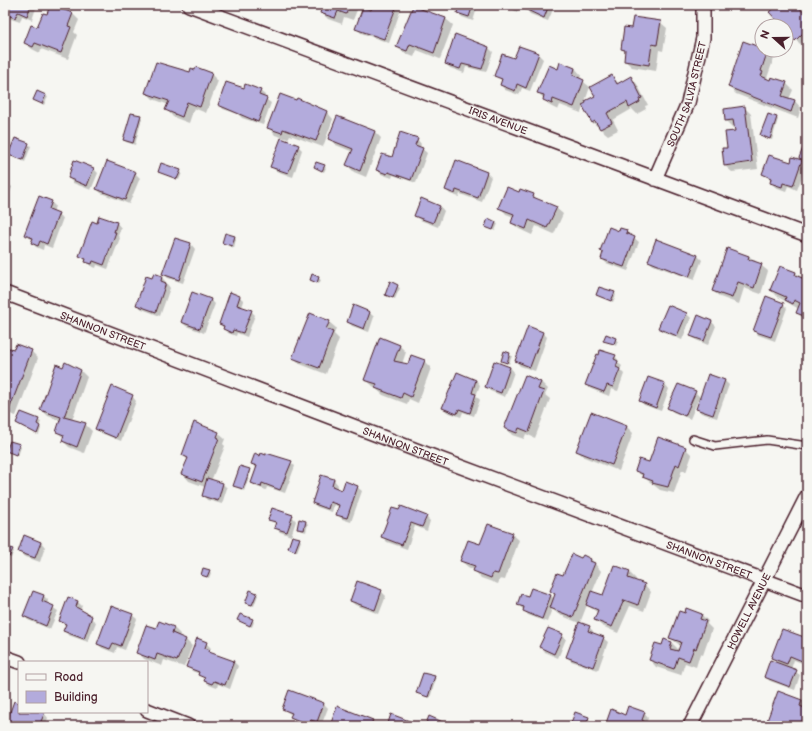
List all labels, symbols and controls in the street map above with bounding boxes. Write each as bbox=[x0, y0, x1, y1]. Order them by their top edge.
north arrow bbox=[754, 18, 794, 58]
text: N bbox=[758, 28, 773, 41]
street label: SOUTH SALVIA STREET bbox=[665, 40, 709, 149]
street label: IRIS AVENUE bbox=[467, 105, 529, 138]
street label: SHANNON STREET bbox=[58, 310, 147, 353]
street label: SHANNON STREET bbox=[361, 425, 450, 469]
street label: SHANNON STREET bbox=[664, 539, 753, 582]
street label: HOWELL AVENUE bbox=[725, 571, 774, 652]
legend bbox=[18, 661, 148, 713]
text: Road bbox=[54, 670, 83, 685]
text: Building bbox=[54, 690, 98, 705]

